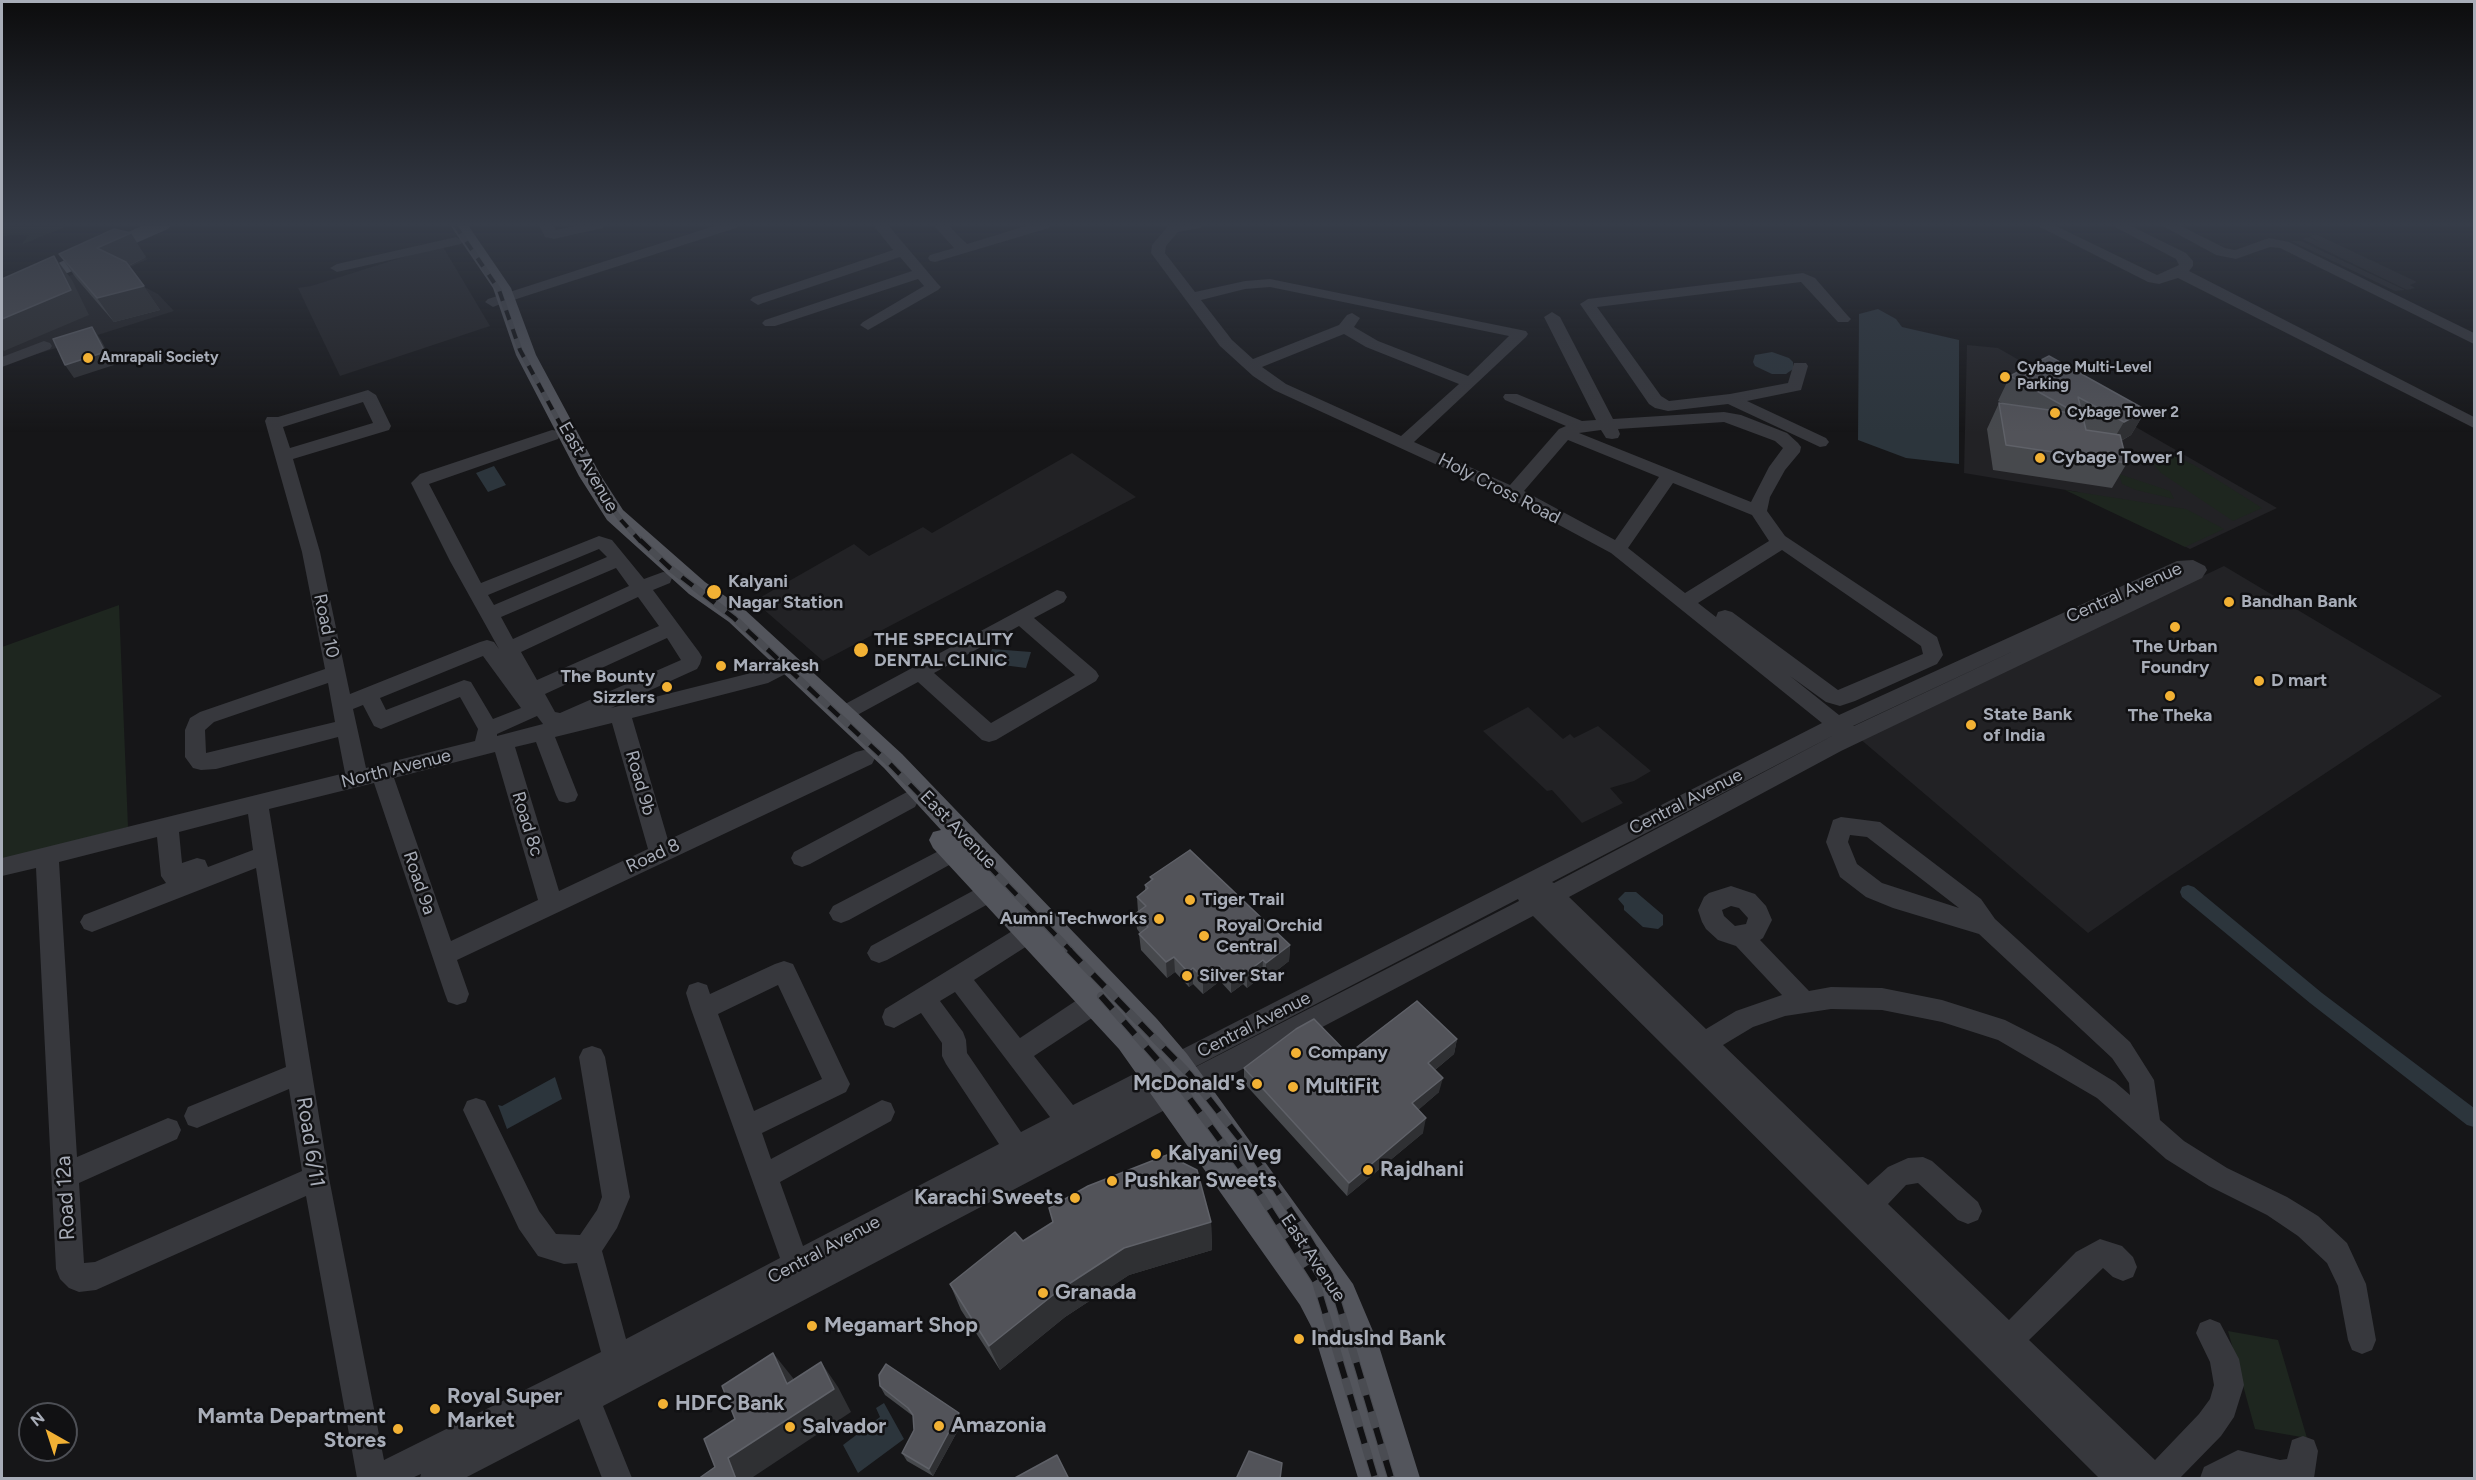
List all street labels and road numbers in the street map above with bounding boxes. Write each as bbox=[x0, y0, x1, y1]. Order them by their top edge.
street label: East Avenue bbox=[554, 418, 622, 516]
street label: Holy Cross Road bbox=[1434, 449, 1564, 529]
street label: Central Avenue bbox=[2063, 558, 2185, 628]
street label: Road 10 bbox=[309, 592, 343, 660]
street label: North Avenue bbox=[339, 745, 453, 793]
street label: Road 9b bbox=[620, 748, 660, 818]
street label: Central Avenue bbox=[1626, 764, 1746, 840]
street label: East Avenue bbox=[915, 786, 1001, 874]
street label: Road 8c bbox=[507, 789, 547, 859]
street label: Road 8 bbox=[623, 834, 683, 878]
street label: Road 9a bbox=[398, 849, 440, 917]
street label: Central Avenue bbox=[1194, 987, 1314, 1063]
street label: Road 6/11 bbox=[290, 1095, 330, 1189]
street label: Road 12a bbox=[51, 1155, 81, 1241]
street label: East Avenue bbox=[1276, 1210, 1350, 1306]
street label: Central Avenue bbox=[764, 1211, 884, 1289]

